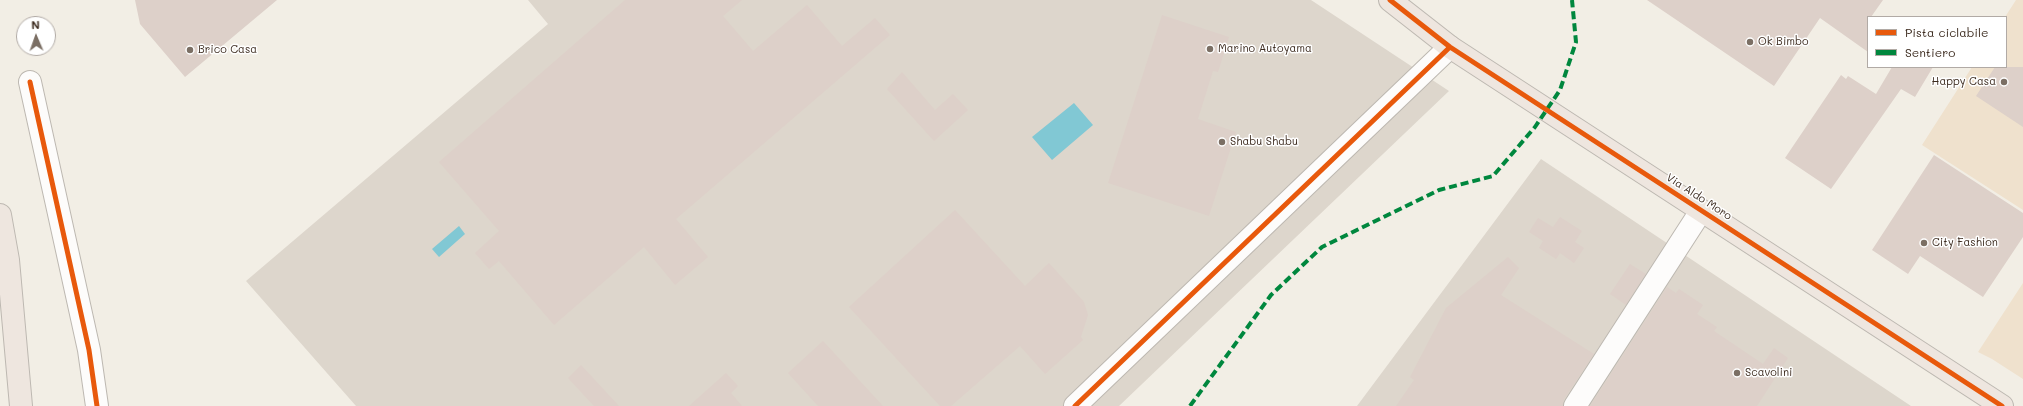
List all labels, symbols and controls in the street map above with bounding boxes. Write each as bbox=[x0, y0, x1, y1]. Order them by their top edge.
north arrow bbox=[16, 16, 56, 56]
legend bbox=[1867, 16, 2007, 68]
text: N bbox=[31, 17, 40, 32]
text: Pista ciclabile bbox=[1905, 24, 1988, 40]
place label: Ok Bimbo bbox=[1758, 35, 1809, 49]
marker: Ok Bimbo bbox=[1745, 37, 1755, 47]
place label: Marino Autoyama bbox=[1218, 42, 1312, 56]
place label: Brico Casa bbox=[198, 43, 257, 57]
marker: Marino Autoyama bbox=[1205, 44, 1215, 54]
text: Sentiero bbox=[1905, 44, 1955, 60]
marker: Brico Casa bbox=[185, 45, 195, 55]
place label: Happy Casa bbox=[1932, 75, 1996, 89]
marker: Happy Casa bbox=[1999, 77, 2009, 87]
place label: Shabu Shabu bbox=[1230, 135, 1298, 149]
marker: Shabu Shabu bbox=[1217, 137, 1227, 147]
street label: Via Aldo Moro bbox=[1664, 171, 1734, 223]
place label: City Fashion bbox=[1932, 236, 1998, 250]
marker: City Fashion bbox=[1919, 238, 1929, 248]
place label: Scavolini bbox=[1745, 366, 1792, 380]
marker: Scavolini bbox=[1732, 368, 1742, 378]

